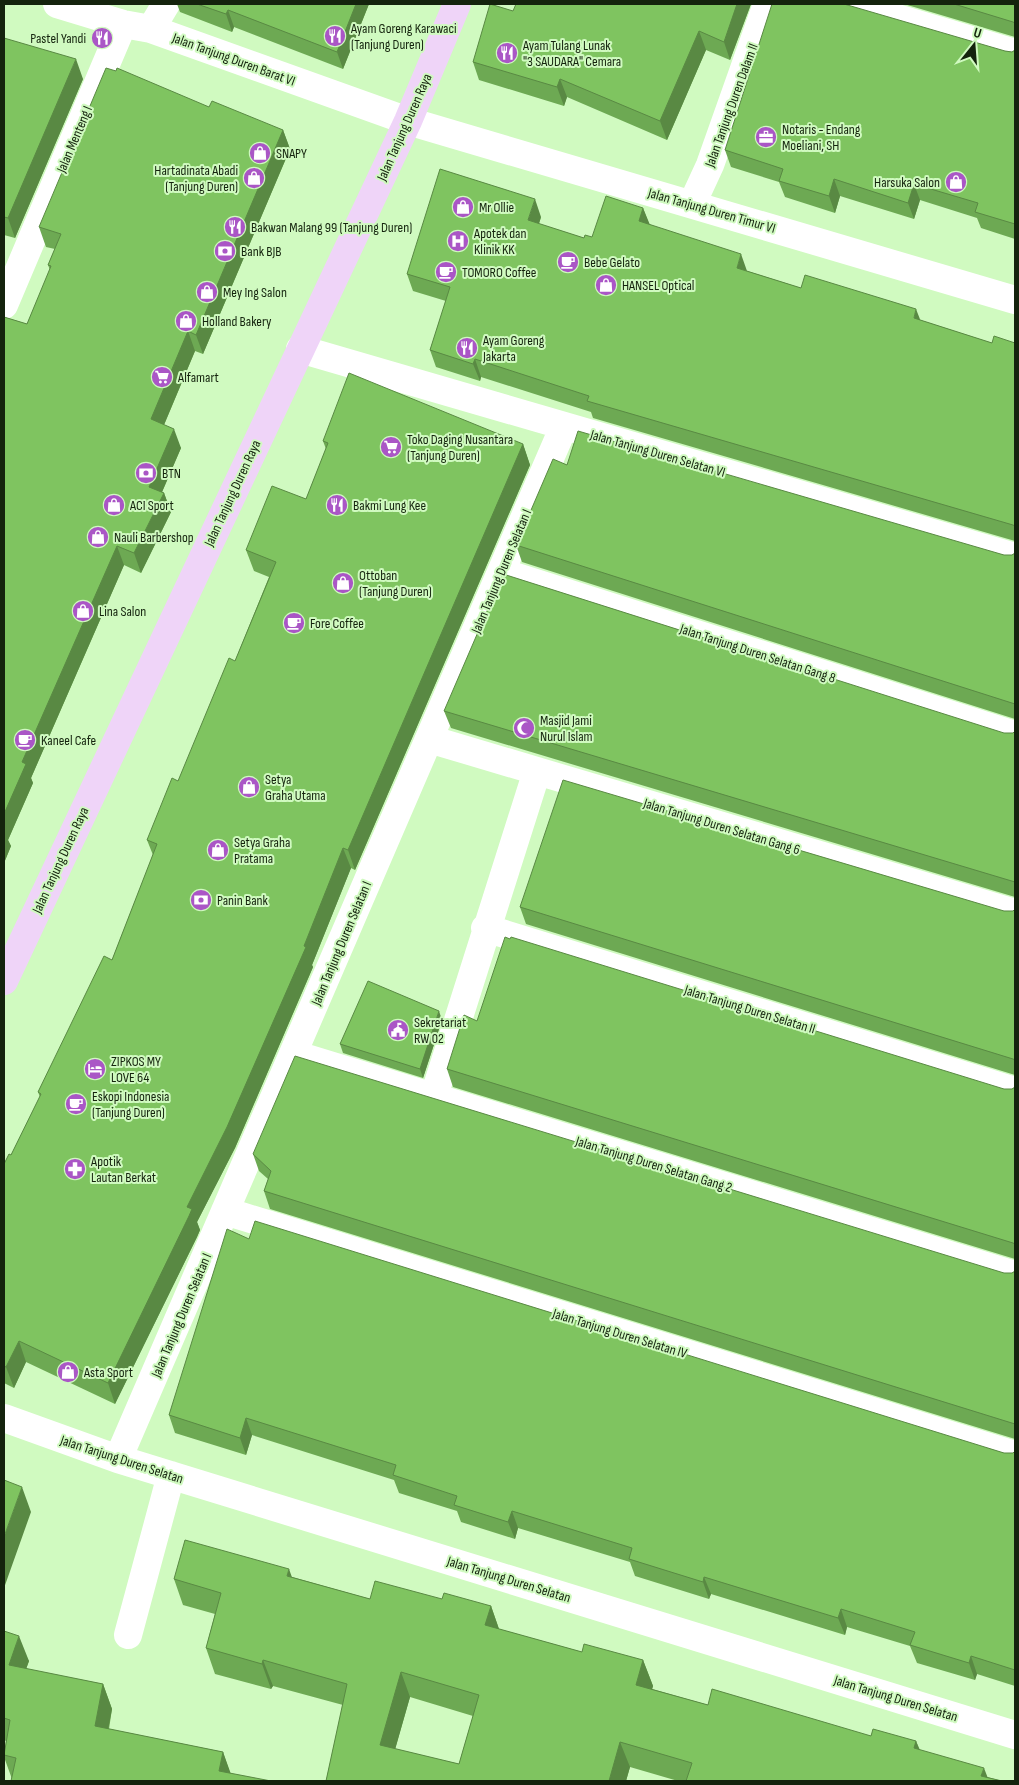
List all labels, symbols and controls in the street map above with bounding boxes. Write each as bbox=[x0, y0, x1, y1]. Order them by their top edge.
place label: Ayam Goreng Karawaci (Tanjung Duren) bbox=[350, 20, 457, 53]
north arrow bbox=[949, 20, 999, 70]
restaurant icon: Ayam Goreng Karawaci (Tanjung Duren) bbox=[323, 24, 347, 48]
text: U bbox=[972, 24, 984, 42]
restaurant icon: Pastel Yandi bbox=[90, 26, 114, 50]
street label: Jalan Tanjung Duren Barat VI bbox=[169, 29, 298, 90]
place label: Pastel Yandi bbox=[30, 30, 86, 47]
place label: Ayam Tulang Lunak "3 SAUDARA" Cemara bbox=[522, 37, 621, 70]
restaurant icon: Ayam Tulang Lunak "3 SAUDARA" Cemara bbox=[495, 41, 519, 65]
street label: Jalan Tanjung Duren Dalam II bbox=[701, 41, 762, 170]
street label: Jalan Tanjung Duren Raya bbox=[373, 71, 436, 184]
street label: Jalan Menteng I bbox=[52, 103, 96, 176]
place label: Notaris - Endang Moeliani, SH bbox=[782, 121, 861, 154]
office icon: Notaris - Endang Moeliani, SH bbox=[754, 125, 778, 149]
shop icon: SNAPY bbox=[248, 141, 272, 165]
place label: SNAPY bbox=[276, 145, 307, 162]
place label: Hartadinata Abadi (Tanjung Duren) bbox=[154, 162, 238, 195]
shop icon: Hartadinata Abadi (Tanjung Duren) bbox=[242, 166, 266, 190]
shop icon: Harsuka Salon bbox=[944, 170, 968, 194]
place label: Harsuka Salon bbox=[874, 174, 940, 191]
street label: Jalan Tanjung Duren Timur VI bbox=[645, 184, 777, 237]
shop icon: Mr Ollie bbox=[451, 195, 475, 219]
place label: Mr Ollie bbox=[479, 199, 514, 216]
restaurant icon: Bakwan Malang 99 (Tanjung Duren) bbox=[223, 215, 247, 239]
place label: Bakwan Malang 99 (Tanjung Duren) bbox=[251, 219, 412, 236]
place label: Apotek dan Klinik KK bbox=[473, 225, 526, 258]
hospital icon: Apotek dan Klinik KK bbox=[446, 229, 470, 253]
bank icon: Bank BJB bbox=[213, 239, 237, 263]
place label: Bank BJB bbox=[241, 243, 282, 260]
cafe icon: Bebe Gelato bbox=[556, 250, 580, 274]
place label: Bebe Gelato bbox=[584, 254, 640, 271]
cafe icon: TOMORO Coffee bbox=[434, 260, 458, 284]
place label: TOMORO Coffee bbox=[462, 264, 536, 281]
shop icon: HANSEL Optical bbox=[594, 273, 618, 297]
place label: HANSEL Optical bbox=[622, 277, 694, 294]
shop icon: Mey Ing Salon bbox=[195, 280, 219, 304]
place label: Mey Ing Salon bbox=[223, 284, 287, 301]
shop icon: Holland Bakery bbox=[174, 309, 198, 333]
place label: Holland Bakery bbox=[202, 313, 272, 330]
place label: Ayam Goreng Jakarta bbox=[482, 332, 545, 365]
restaurant icon: Ayam Goreng Jakarta bbox=[455, 336, 479, 360]
supermarket icon: Alfamart bbox=[150, 365, 174, 389]
place label: Alfamart bbox=[177, 369, 219, 386]
street label: Jalan Tanjung Duren Selatan VI bbox=[587, 426, 727, 481]
place label: Toko Daging Nusantara (Tanjung Duren) bbox=[407, 431, 513, 464]
supermarket icon: Toko Daging Nusantara (Tanjung Duren) bbox=[379, 435, 403, 459]
street label: Jalan Tanjung Duren Raya bbox=[200, 437, 265, 550]
bank icon: BTN bbox=[134, 461, 158, 485]
place label: BTN bbox=[162, 465, 181, 482]
shop icon: ACI Sport bbox=[102, 493, 126, 517]
restaurant icon: Bakmi Lung Kee bbox=[325, 493, 349, 517]
place label: ACI Sport bbox=[129, 497, 174, 514]
place label: Bakmi Lung Kee bbox=[353, 497, 426, 514]
street label: Jalan Tanjung Duren Selatan I bbox=[467, 506, 535, 637]
shop icon: Nauli Barbershop bbox=[86, 525, 110, 549]
place label: Nauli Barbershop bbox=[114, 529, 194, 546]
place label: Ottoban (Tanjung Duren) bbox=[359, 567, 432, 600]
shop icon: Ottoban (Tanjung Duren) bbox=[331, 571, 355, 595]
shop icon: Lina Salon bbox=[71, 599, 95, 623]
place label: Lina Salon bbox=[99, 603, 146, 620]
cafe icon: Fore Coffee bbox=[282, 611, 306, 635]
place label: Fore Coffee bbox=[310, 615, 364, 632]
street label: Jalan Tanjung Duren Selatan Gang 8 bbox=[677, 620, 838, 687]
place label: Masjid Jami Nurul Islam bbox=[540, 712, 593, 745]
mosque icon: Masjid Jami Nurul Islam bbox=[512, 716, 536, 740]
cafe icon: Kaneel Cafe bbox=[13, 728, 37, 752]
place label: Kaneel Cafe bbox=[41, 732, 96, 749]
place label: Setya Graha Utama bbox=[265, 771, 326, 804]
shop icon: Setya Graha Utama bbox=[237, 775, 261, 799]
street label: Jalan Tanjung Duren Selatan Gang 6 bbox=[641, 794, 802, 858]
street label: Jalan Tanjung Duren Raya bbox=[28, 804, 93, 917]
place label: Setya Graha Pratama bbox=[234, 834, 290, 867]
shop icon: Setya Graha Pratama bbox=[206, 838, 230, 862]
street label: Jalan Tanjung Duren Selatan I bbox=[307, 878, 375, 1009]
bank icon: Panin Bank bbox=[189, 888, 213, 912]
place label: Panin Bank bbox=[217, 892, 269, 909]
street label: Jalan Tanjung Duren Selatan II bbox=[681, 981, 817, 1038]
place label: Sekretariat RW 02 bbox=[414, 1014, 466, 1047]
public building icon: Sekretariat RW 02 bbox=[386, 1018, 410, 1042]
place label: ZIPKOS MY LOVE 64 bbox=[111, 1053, 161, 1086]
hotel icon: ZIPKOS MY LOVE 64 bbox=[83, 1057, 107, 1081]
place label: Eskopi Indonesia (Tanjung Duren) bbox=[92, 1088, 169, 1121]
cafe icon: Eskopi Indonesia (Tanjung Duren) bbox=[64, 1092, 88, 1116]
street label: Jalan Tanjung Duren Selatan Gang 2 bbox=[573, 1132, 734, 1196]
place label: Apotik Lautan Berkat bbox=[90, 1153, 156, 1186]
pharmacy icon: Apotik Lautan Berkat bbox=[63, 1157, 87, 1181]
street label: Jalan Tanjung Duren Selatan I bbox=[147, 1250, 215, 1381]
street label: Jalan Tanjung Duren Selatan IV bbox=[550, 1305, 690, 1362]
shop icon: Asta Sport bbox=[56, 1360, 80, 1384]
place label: Asta Sport bbox=[83, 1364, 133, 1381]
street label: Jalan Tanjung Duren Selatan bbox=[57, 1431, 186, 1487]
street label: Jalan Tanjung Duren Selatan bbox=[444, 1552, 573, 1606]
street label: Jalan Tanjung Duren Selatan bbox=[831, 1671, 960, 1725]

